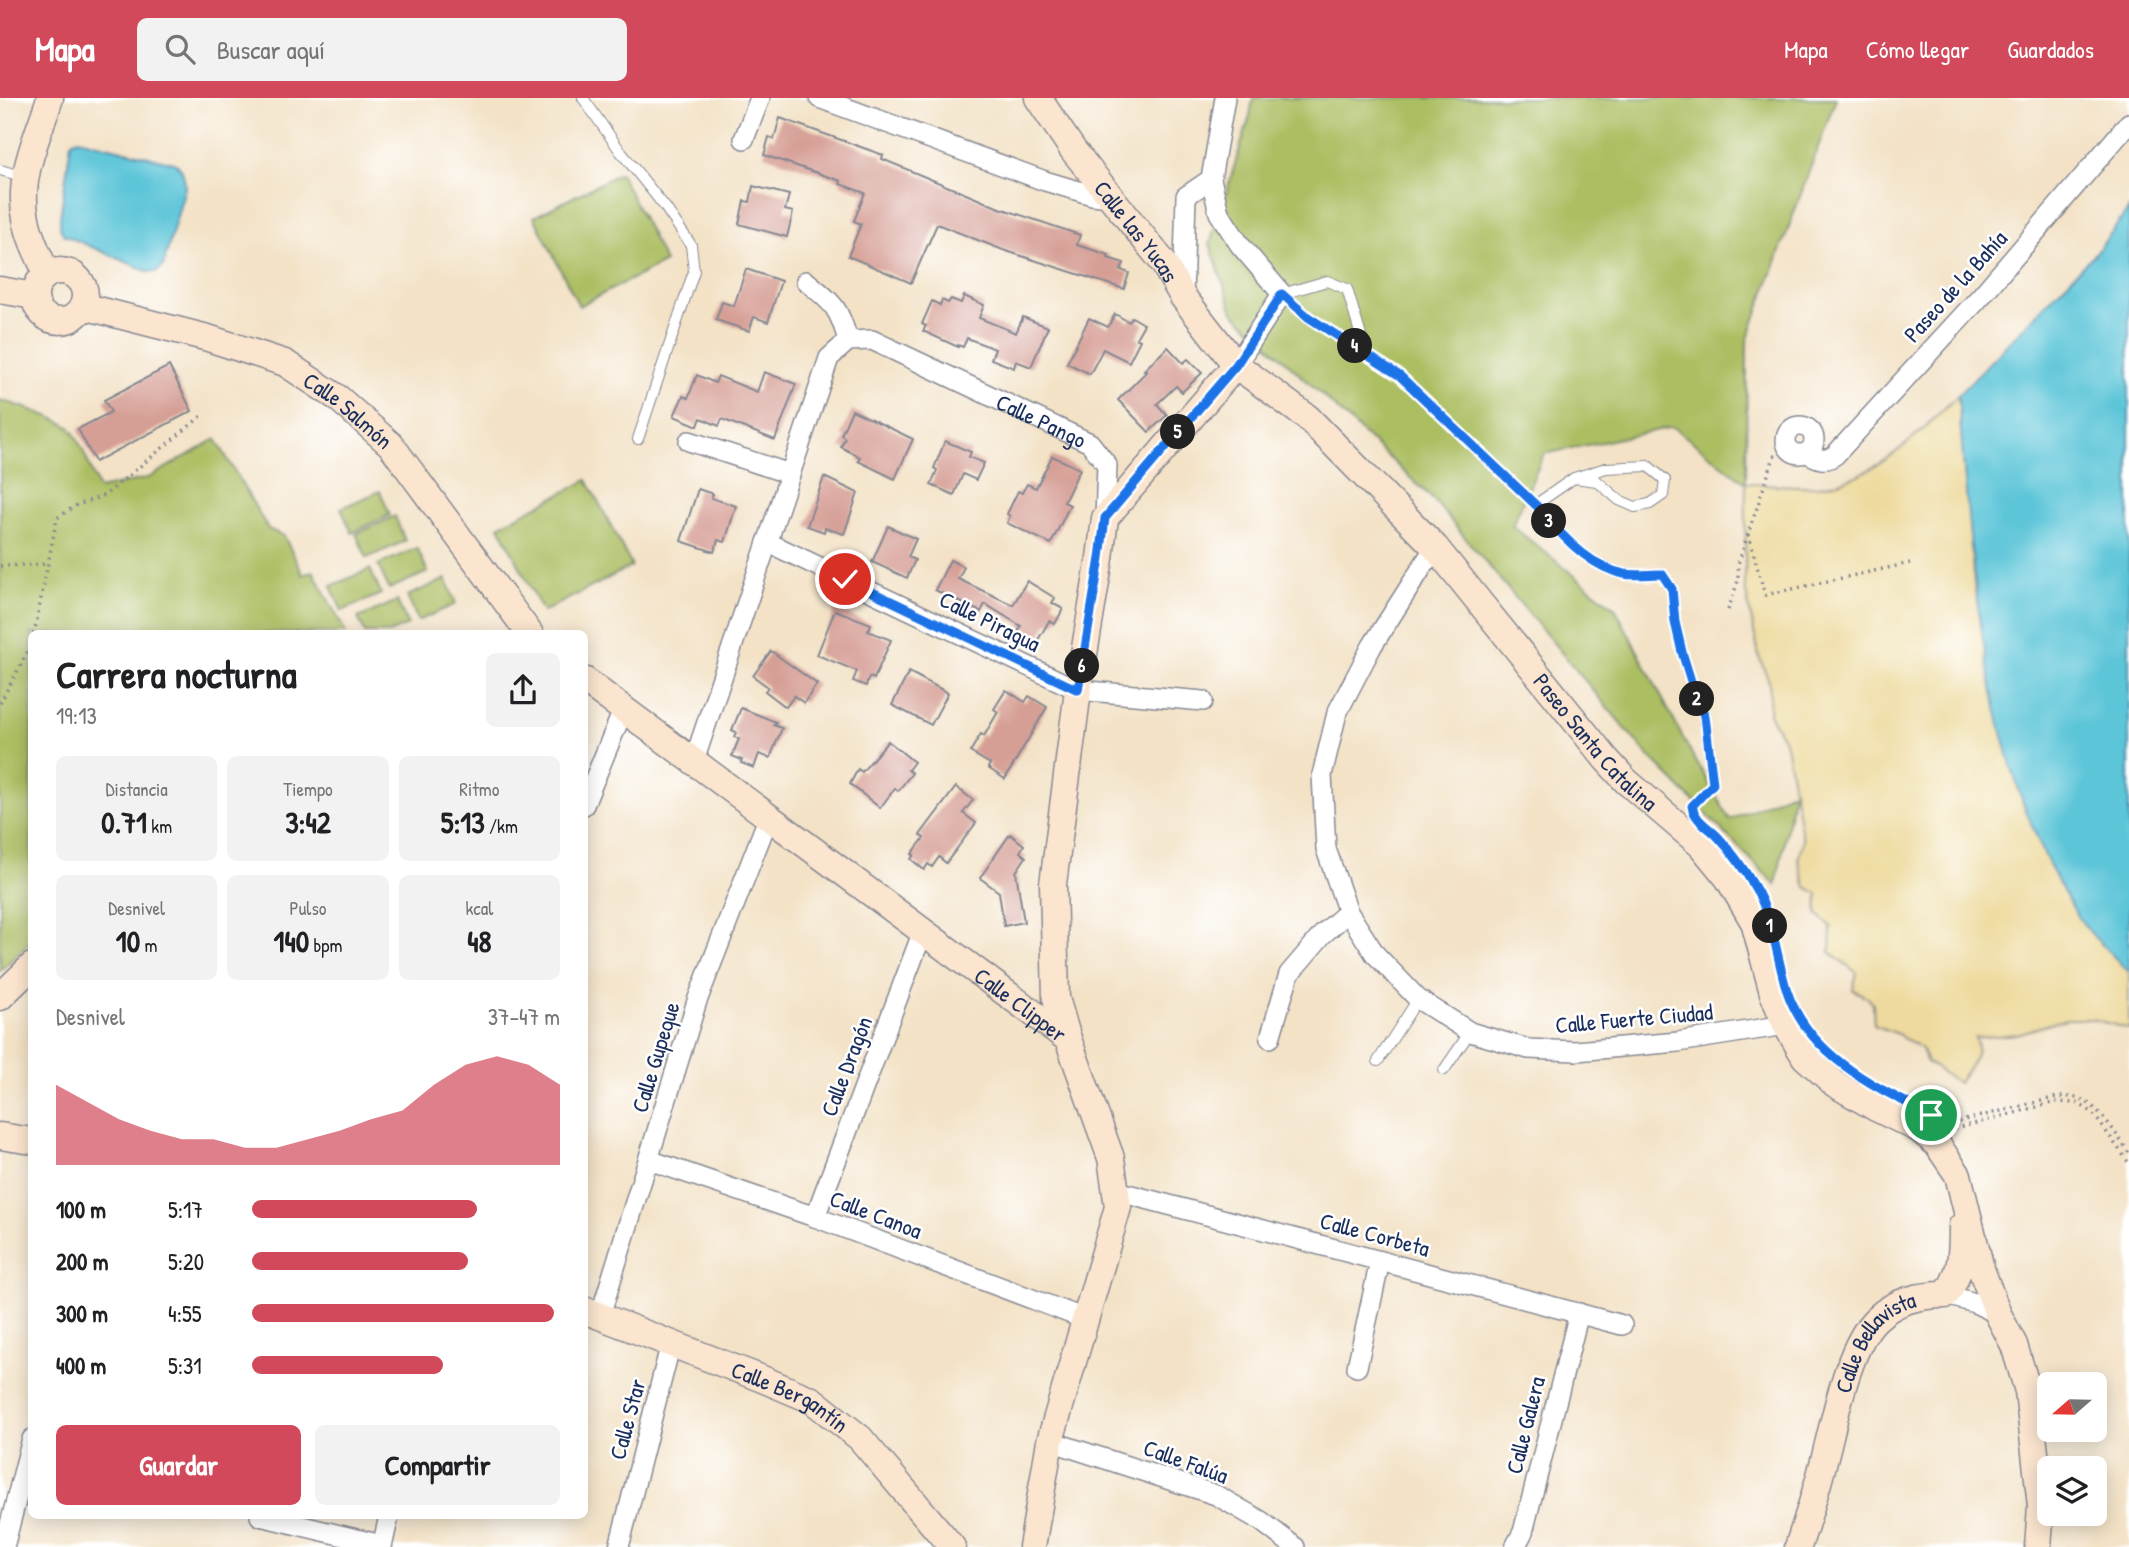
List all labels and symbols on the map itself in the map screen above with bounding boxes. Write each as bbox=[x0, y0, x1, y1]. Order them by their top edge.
street label: Calle las Yucas bbox=[1088, 173, 1187, 288]
street label: Paseo de la Bahía bbox=[1896, 223, 2014, 349]
pin: 4 bbox=[1338, 328, 1372, 364]
street label: Calle Salmón bbox=[298, 364, 400, 455]
street label: Calle Pango bbox=[991, 386, 1092, 455]
pin: 5 bbox=[1160, 414, 1196, 450]
pin: 3 bbox=[1532, 504, 1566, 538]
pin bbox=[815, 549, 875, 609]
street label: Calle Piragua bbox=[934, 583, 1046, 659]
pin: 6 bbox=[1064, 648, 1100, 684]
street label: Paseo Santa Catalina bbox=[1527, 666, 1665, 817]
pin: 2 bbox=[1680, 682, 1714, 716]
pin: 1 bbox=[1752, 908, 1788, 944]
street label: Calle Clipper bbox=[968, 960, 1074, 1049]
street label: Calle Fuerte Ciudad bbox=[1554, 996, 1714, 1040]
street label: Calle Gupeque bbox=[623, 998, 687, 1116]
street label: Calle Dragón bbox=[813, 1012, 879, 1120]
pin bbox=[1901, 1085, 1961, 1145]
street label: Calle Canoa bbox=[826, 1182, 926, 1246]
street label: Calle Corbeta bbox=[1317, 1204, 1433, 1264]
street label: Calle Bellavista bbox=[1826, 1283, 1919, 1396]
street label: Calle Bergantín bbox=[727, 1353, 856, 1439]
north arrow bbox=[2037, 1372, 2107, 1442]
street label: Calle Galera bbox=[1498, 1373, 1552, 1477]
street label: Calle Star bbox=[601, 1375, 653, 1463]
street label: Calle Falúa bbox=[1139, 1431, 1233, 1491]

